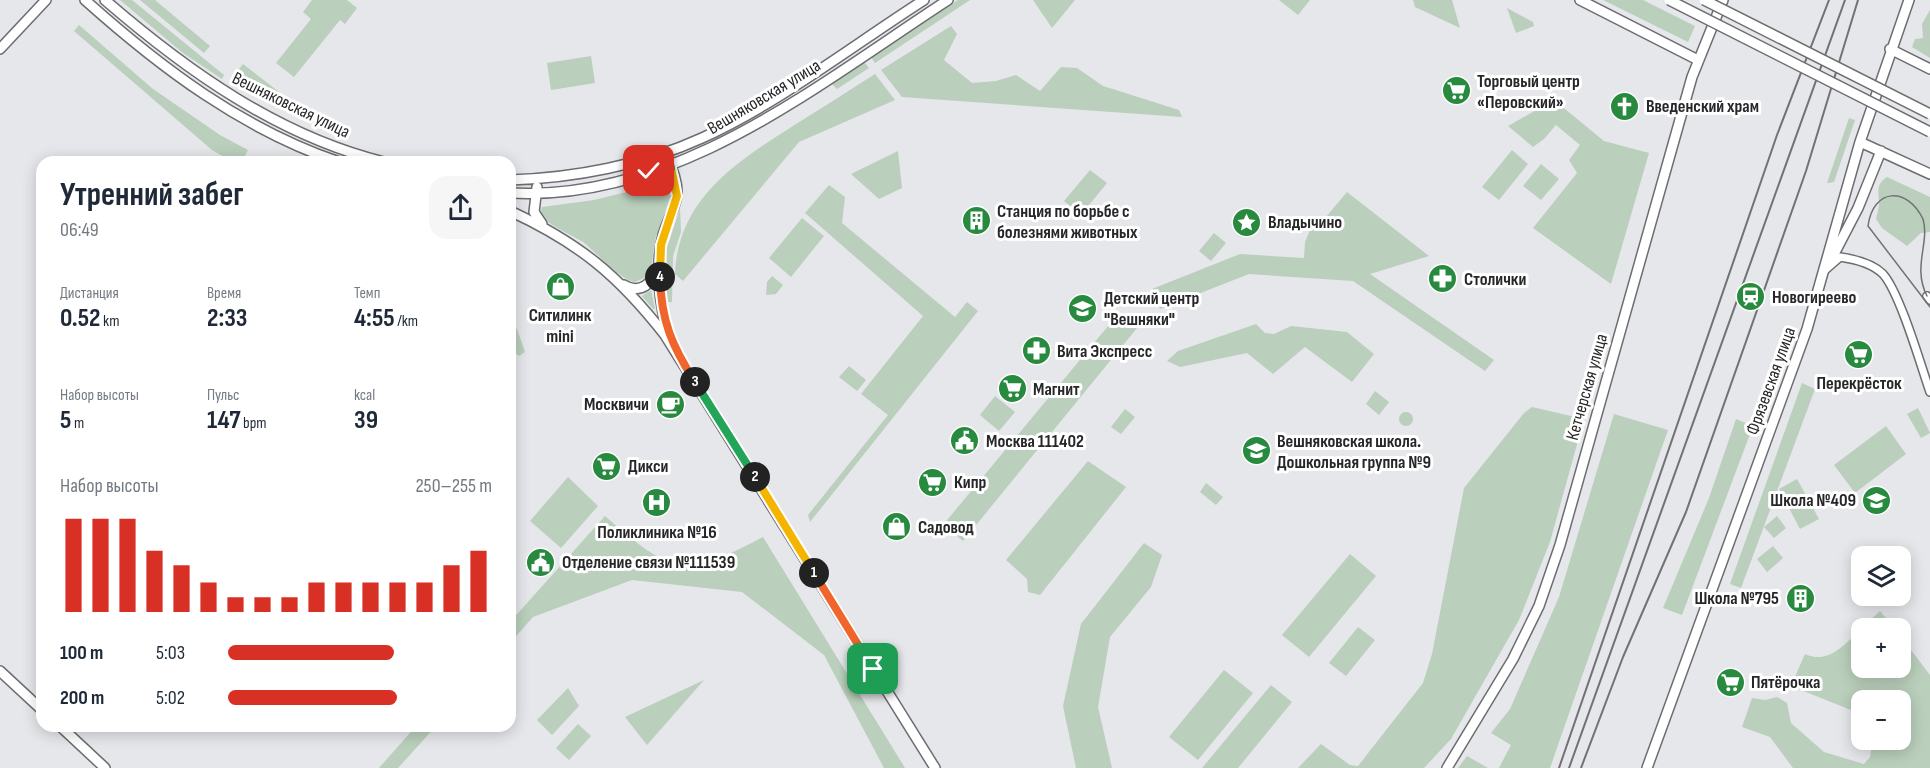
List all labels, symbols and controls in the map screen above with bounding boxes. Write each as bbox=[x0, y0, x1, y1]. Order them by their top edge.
street label: Вешняковская улица bbox=[704, 55, 824, 139]
street label: Вешняковская улица bbox=[229, 68, 353, 143]
place label: Торговый центр «Перовский» bbox=[1477, 71, 1580, 113]
supermarket icon: Торговый центр «Перовский» bbox=[1440, 75, 1472, 107]
church icon: Введенский храм bbox=[1609, 90, 1641, 122]
place label: Введенский храм bbox=[1646, 96, 1759, 117]
pin bbox=[623, 145, 674, 196]
icon: check bbox=[632, 154, 665, 187]
text: Утренний забег bbox=[60, 175, 244, 215]
button: share bbox=[429, 176, 492, 239]
place label: Станция по борьбе с болезнями животных bbox=[997, 201, 1138, 243]
building icon: Станция по борьбе с болезнями животных bbox=[960, 205, 992, 237]
place icon: Владычино bbox=[1231, 206, 1263, 238]
place label: Владычино bbox=[1268, 212, 1342, 233]
text: 06:49 bbox=[60, 218, 99, 242]
pin: 4 bbox=[645, 262, 675, 292]
pharmacy icon: Столички bbox=[1427, 263, 1459, 295]
text: 4 bbox=[656, 267, 664, 286]
place label: Столички bbox=[1464, 269, 1526, 290]
shop icon: Ситилинк mini bbox=[544, 270, 576, 302]
station icon: Новогиреево bbox=[1735, 281, 1767, 313]
text: Дистанция bbox=[60, 284, 119, 303]
text: Время bbox=[207, 284, 241, 303]
text: Темп bbox=[354, 284, 380, 303]
place label: Новогиреево bbox=[1772, 287, 1856, 308]
place label: Детский центр "Вешняки" bbox=[1104, 288, 1200, 330]
school or university icon: Детский центр "Вешняки" bbox=[1067, 292, 1099, 324]
text: 0.52 bbox=[60, 303, 101, 334]
text: 2:33 bbox=[207, 303, 248, 334]
text: 4:55 bbox=[354, 303, 395, 334]
place label: Ситилинк mini bbox=[529, 305, 592, 347]
text: km bbox=[101, 312, 119, 331]
text: /km bbox=[395, 312, 418, 331]
street label: Фрязевская улица bbox=[1742, 324, 1800, 438]
street label: Кетчерская улица bbox=[1562, 331, 1612, 443]
pharmacy icon: Вита Экспресс bbox=[1020, 335, 1052, 367]
supermarket icon: Перекрёсток bbox=[1843, 338, 1875, 370]
place label: Вита Экспресс bbox=[1057, 341, 1152, 362]
pin: 3 bbox=[680, 367, 710, 397]
text: 3 bbox=[691, 372, 699, 391]
supermarket icon: Магнит bbox=[996, 373, 1028, 405]
place label: Перекрёсток bbox=[1816, 373, 1902, 394]
place label: Магнит bbox=[1033, 379, 1080, 400]
text: Набор высоты bbox=[60, 386, 139, 405]
text: Пульс bbox=[207, 386, 240, 405]
text: kcal bbox=[354, 386, 375, 405]
cafe icon: Москвичи bbox=[654, 388, 686, 420]
place label: Москвичи bbox=[584, 394, 649, 415]
text: 5 bbox=[60, 405, 71, 436]
text: 147 bbox=[207, 405, 241, 436]
text: 39 bbox=[354, 405, 378, 436]
text: m bbox=[71, 414, 84, 433]
text: bpm bbox=[241, 414, 267, 433]
public building icon: Москва 111402 bbox=[949, 425, 981, 457]
place label: Москва 111402 bbox=[986, 431, 1084, 452]
place label: Вешняковская школа. Дошкольная группа №9 bbox=[1277, 431, 1431, 473]
school or university icon: Вешняковская школа. Дошкольная группа №9 bbox=[1240, 435, 1272, 467]
supermarket icon: Дикси bbox=[591, 450, 623, 482]
place label: Дикси bbox=[628, 456, 668, 477]
pin: 2 bbox=[740, 462, 770, 492]
supermarket icon: Кипр bbox=[917, 466, 949, 498]
text: 2 bbox=[751, 467, 759, 486]
place label: Кипр bbox=[954, 472, 986, 493]
text: Набор высоты bbox=[60, 474, 159, 498]
text: 250–255 m bbox=[415, 474, 492, 498]
school or university icon: Школа №409 bbox=[1861, 484, 1893, 516]
hospital icon: Поликлиника №16 bbox=[641, 487, 673, 519]
place label: Школа №409 bbox=[1770, 490, 1856, 511]
shop icon: Садовод bbox=[881, 511, 913, 543]
place label: Садовод bbox=[918, 517, 974, 538]
place label: Поликлиника №16 bbox=[597, 522, 717, 543]
public building icon: Отделение связи №111539 bbox=[525, 546, 557, 578]
map controls bbox=[1851, 546, 1911, 750]
button: layers bbox=[1851, 546, 1911, 606]
place label: Отделение связи №111539 bbox=[562, 552, 735, 573]
pin: 1 bbox=[799, 558, 829, 588]
text: 1 bbox=[811, 563, 817, 582]
building icon: Школа №795 bbox=[1784, 582, 1816, 614]
place label: Школа №795 bbox=[1694, 588, 1779, 609]
button: + bbox=[1851, 618, 1911, 678]
text: 100 m bbox=[60, 641, 103, 665]
text: 5:03 bbox=[156, 641, 185, 665]
pin bbox=[847, 643, 898, 694]
icon: arrive bbox=[856, 652, 889, 685]
supermarket icon: Пятёрочка bbox=[1714, 666, 1746, 698]
place label: Пятёрочка bbox=[1751, 672, 1820, 693]
text: 200 m bbox=[60, 686, 104, 710]
text: 5:02 bbox=[156, 686, 185, 710]
button: − bbox=[1851, 690, 1911, 750]

